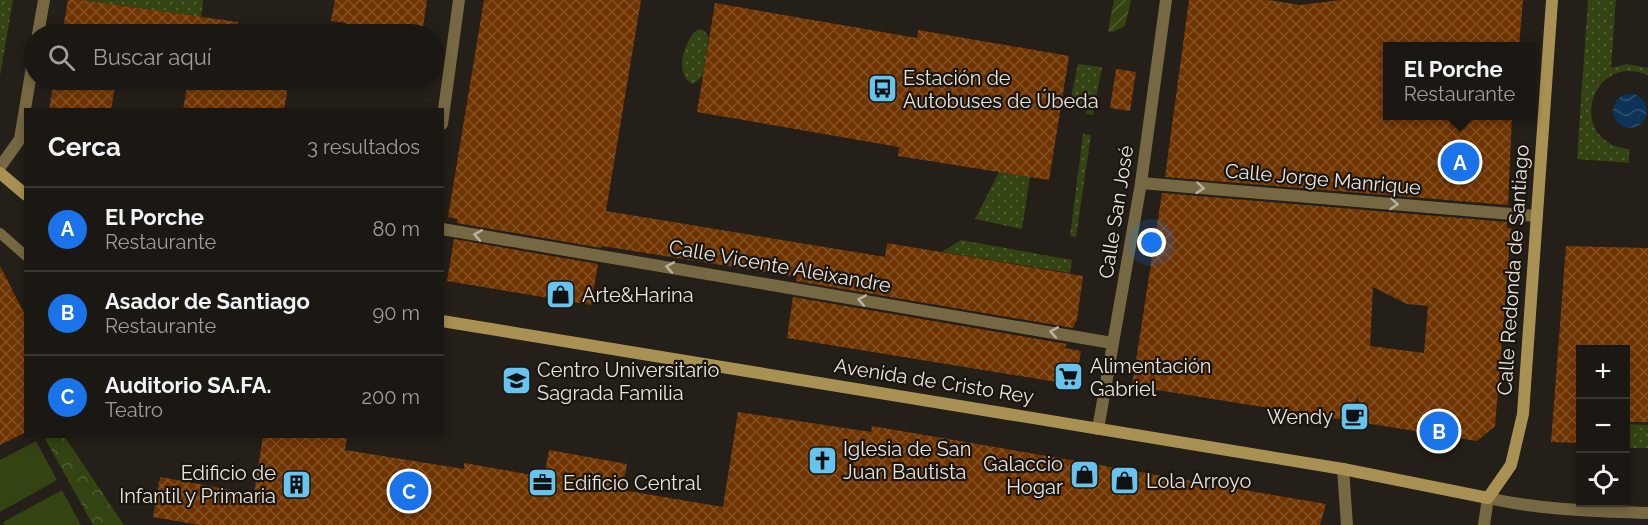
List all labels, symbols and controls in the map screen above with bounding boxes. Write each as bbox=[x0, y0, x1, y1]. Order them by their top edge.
search box bbox=[24, 24, 444, 90]
icon: search bbox=[45, 41, 78, 74]
popup bbox=[1383, 42, 1536, 120]
text: Buscar aquí bbox=[93, 44, 212, 70]
text: El Porche bbox=[1404, 56, 1503, 82]
place label: Estación de Autobuses de Úbeda bbox=[903, 66, 1099, 113]
bus stop icon: Estación de Autobuses de Úbeda bbox=[866, 73, 898, 105]
text: Restaurante bbox=[1404, 82, 1515, 106]
text: Cerca bbox=[48, 132, 121, 162]
text: 3 resultados bbox=[307, 135, 420, 159]
pin: A bbox=[1440, 140, 1480, 184]
street label: Calle San José bbox=[1094, 144, 1138, 280]
street label: Calle Redonda de Santiago bbox=[1492, 144, 1534, 396]
street label: Calle Jorge Manrique bbox=[1224, 158, 1422, 200]
one-way arrow bbox=[1195, 181, 1204, 194]
one-way arrow bbox=[1390, 197, 1399, 210]
text: El Porche bbox=[105, 204, 204, 230]
text: A bbox=[61, 217, 74, 241]
text: 80 m bbox=[372, 217, 420, 241]
your location bbox=[1137, 228, 1166, 257]
one-way arrow bbox=[473, 229, 482, 241]
text: Restaurante bbox=[105, 230, 216, 254]
street label: Calle Vicente Aleixandre bbox=[667, 235, 893, 297]
one-way arrow bbox=[665, 262, 674, 274]
shop icon: Arte&Harina bbox=[545, 279, 577, 311]
place label: Arte&Harina bbox=[582, 283, 694, 307]
text: Asador de Santiago bbox=[105, 288, 310, 314]
one-way arrow bbox=[857, 294, 867, 307]
text: B bbox=[61, 301, 74, 325]
text: 90 m bbox=[373, 301, 420, 325]
text: Restaurante bbox=[105, 314, 216, 338]
one-way arrow bbox=[1050, 327, 1059, 339]
map controls bbox=[1576, 345, 1630, 507]
button: + bbox=[1576, 345, 1630, 399]
street label: Avenida de Cristo Rey bbox=[832, 353, 1036, 409]
place label: Alimentación Gabriel bbox=[1090, 354, 1212, 401]
place label: Centro Universitario Sagrada Familia bbox=[537, 358, 719, 405]
supermarket icon: Alimentación Gabriel bbox=[1053, 361, 1085, 393]
school or university icon: Centro Universitario Sagrada Familia bbox=[500, 365, 532, 397]
text: Auditorio SA.FA. bbox=[105, 372, 271, 398]
text: C bbox=[61, 385, 74, 409]
text: 200 m bbox=[362, 385, 420, 409]
text: Teatro bbox=[105, 398, 163, 422]
button: − bbox=[1576, 399, 1630, 453]
cafe icon: Wendy bbox=[1338, 401, 1370, 433]
place label: Wendy bbox=[1267, 405, 1333, 429]
pin: B bbox=[1420, 408, 1458, 454]
place label: Iglesia de San Juan Bautista bbox=[843, 437, 971, 484]
church icon: Iglesia de San Juan Bautista bbox=[806, 445, 838, 477]
place label: Galaccio Hogar bbox=[983, 452, 1063, 499]
button: locate bbox=[1576, 453, 1630, 507]
shop icon: Galaccio Hogar bbox=[1068, 459, 1100, 491]
place label: Edificio de Infantil y Primaria bbox=[119, 461, 276, 508]
shop icon: Lola Arroyo bbox=[1109, 465, 1141, 497]
office icon: Edificio Central bbox=[526, 467, 558, 499]
pin: C bbox=[390, 468, 428, 514]
building icon: Edificio de Infantil y Primaria bbox=[281, 469, 313, 501]
place label: Lola Arroyo bbox=[1146, 469, 1251, 493]
place label: Edificio Central bbox=[563, 471, 702, 495]

